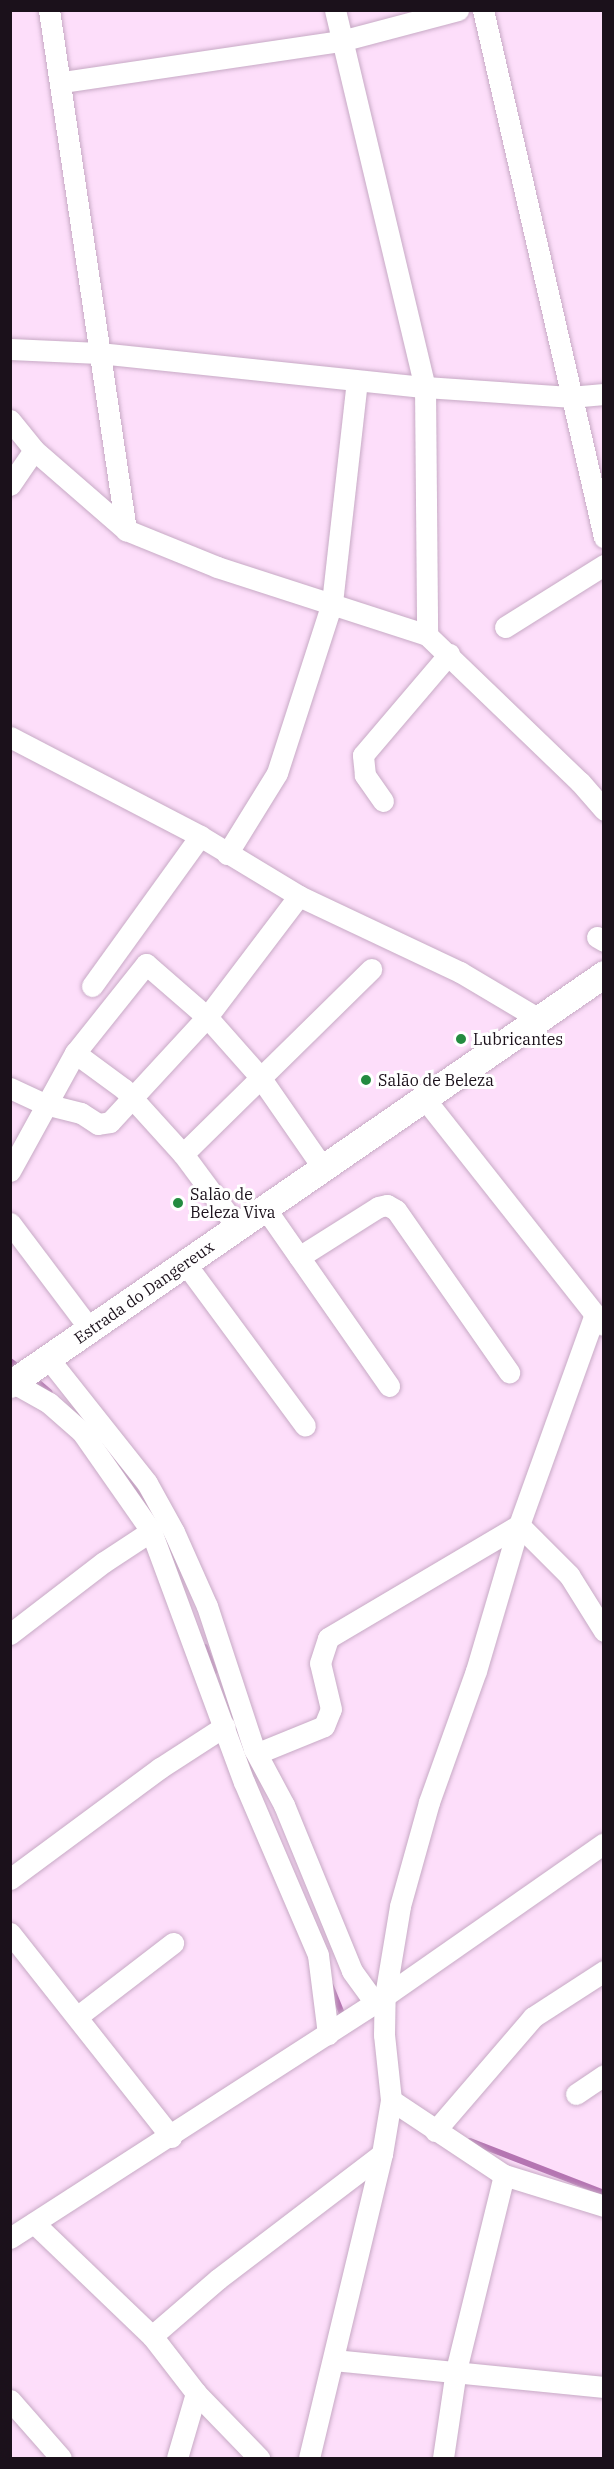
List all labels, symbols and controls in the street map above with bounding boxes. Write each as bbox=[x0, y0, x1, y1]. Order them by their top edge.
place label: Lubricantes bbox=[473, 1029, 563, 1049]
marker: Lubricantes bbox=[454, 1032, 468, 1046]
place label: Salão de Beleza bbox=[378, 1070, 494, 1090]
marker: Salão de Beleza bbox=[359, 1073, 373, 1087]
place label: Salão de Beleza Viva bbox=[190, 1184, 276, 1222]
marker: Salão de Beleza Viva bbox=[171, 1196, 185, 1210]
street label: Estrada do Dangereux bbox=[70, 1237, 218, 1347]

